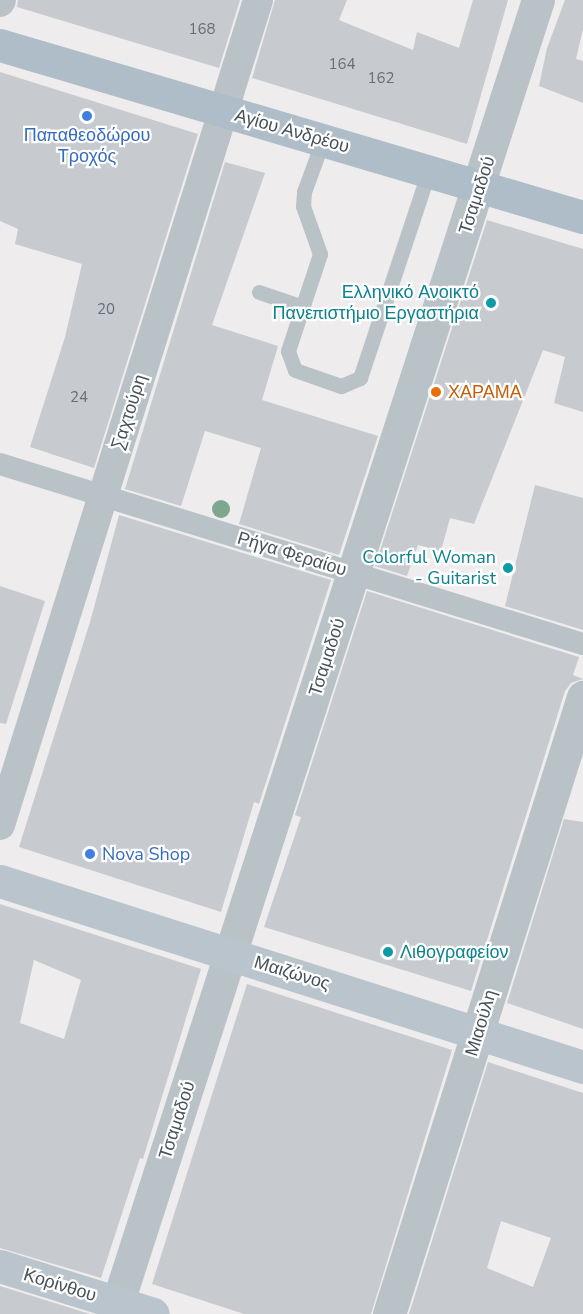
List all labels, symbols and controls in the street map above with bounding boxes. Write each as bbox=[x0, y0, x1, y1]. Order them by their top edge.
house number: 168 bbox=[189, 21, 215, 39]
house number: 164 bbox=[329, 56, 355, 74]
house number: 162 bbox=[368, 70, 394, 88]
street label: Αγίου Ανδρέου bbox=[232, 104, 352, 158]
marker: Παπαθεοδώρου Τροχός bbox=[80, 109, 94, 123]
place label: Παπαθεοδώρου Τροχός bbox=[24, 125, 150, 168]
street label: Τσαμαδού bbox=[454, 153, 500, 237]
place label: Ελληνικό Ανοικτό Πανεπιστήμιο Εργαστήρια bbox=[273, 282, 479, 324]
marker: Ελληνικό Ανοικτό Πανεπιστήμιο Εργαστήρια bbox=[484, 296, 498, 310]
house number: 20 bbox=[97, 301, 115, 319]
street label: Σαχτούρη bbox=[107, 372, 151, 452]
place label: ΧΑΡΑΜΑ bbox=[448, 381, 522, 403]
marker: ΧΑΡΑΜΑ bbox=[429, 385, 443, 399]
house number: 24 bbox=[70, 389, 88, 407]
street label: Ρήγα Φεραίου bbox=[235, 527, 349, 581]
place label: Colorful Woman - Guitarist bbox=[362, 547, 496, 590]
marker: Colorful Woman - Guitarist bbox=[501, 561, 515, 575]
street label: Τσαμαδού bbox=[304, 615, 350, 699]
place label: Nova Shop bbox=[102, 843, 190, 865]
marker: Nova Shop bbox=[83, 847, 97, 861]
place label: Λιθογραφείον bbox=[400, 941, 508, 963]
marker: Λιθογραφείον bbox=[381, 945, 395, 959]
street label: Μαιζώνος bbox=[252, 951, 332, 995]
street label: Μιαούλη bbox=[461, 987, 501, 1059]
street label: Τσαμαδού bbox=[154, 1078, 200, 1162]
street label: Κορίνθου bbox=[21, 1264, 99, 1306]

